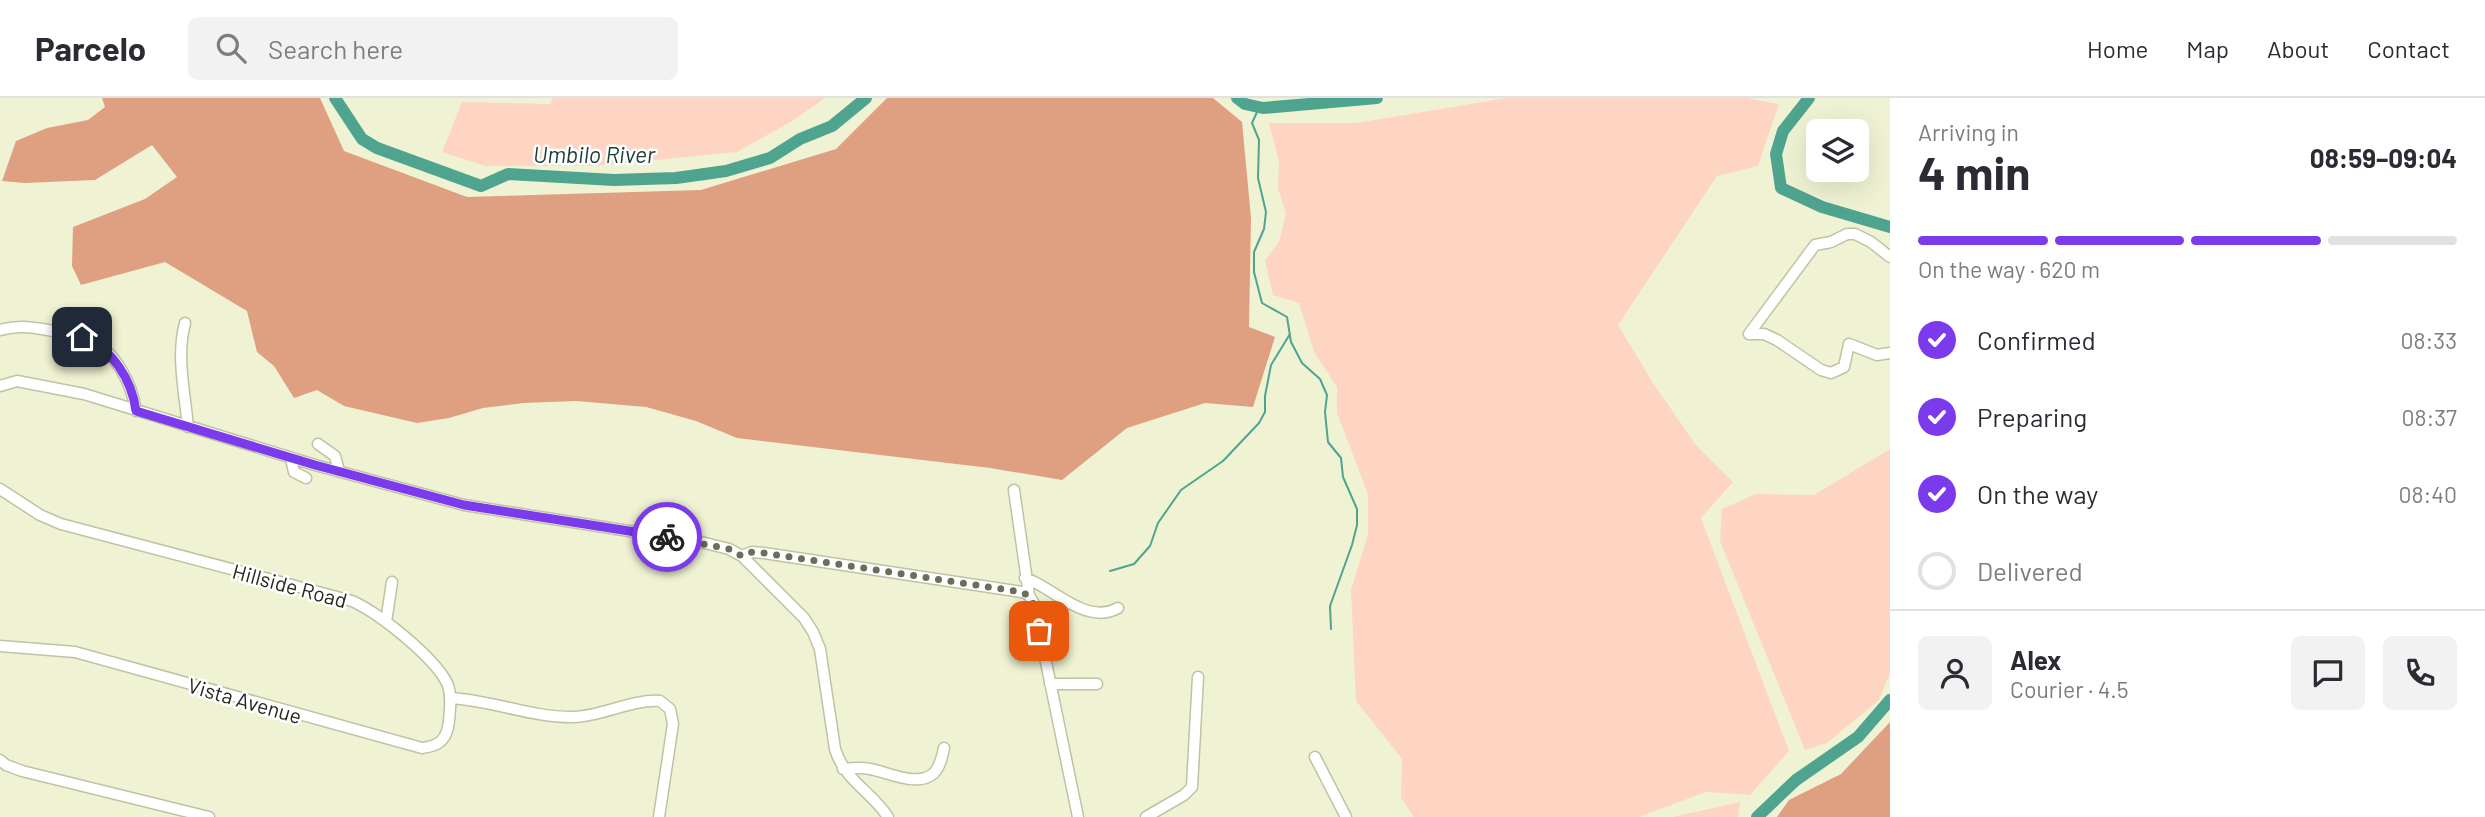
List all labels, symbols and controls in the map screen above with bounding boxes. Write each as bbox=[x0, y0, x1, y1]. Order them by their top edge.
search box bbox=[188, 17, 678, 80]
text: Parcelo bbox=[35, 28, 146, 68]
icon: search bbox=[212, 29, 250, 67]
text: Search here bbox=[268, 33, 403, 64]
text: Home bbox=[2087, 34, 2148, 63]
text: Map bbox=[2186, 34, 2229, 63]
text: About bbox=[2267, 34, 2329, 63]
text: Contact bbox=[2367, 34, 2450, 63]
text: Arriving in bbox=[1918, 118, 2019, 146]
map controls bbox=[1806, 119, 1869, 182]
button: layers bbox=[1806, 119, 1869, 182]
water label: Umbilo River bbox=[533, 140, 656, 168]
text: 08:59–09:04 bbox=[2310, 142, 2457, 173]
text: 4 min bbox=[1918, 144, 2030, 199]
text: On the way · 620 m bbox=[1918, 255, 2100, 283]
pin bbox=[52, 307, 112, 367]
icon: home bbox=[63, 318, 101, 356]
icon: check bbox=[1918, 321, 1956, 359]
text: Confirmed bbox=[1977, 324, 2096, 355]
text: 08:33 bbox=[2401, 326, 2457, 354]
icon: check bbox=[1918, 398, 1956, 436]
text: Preparing bbox=[1977, 401, 2087, 432]
text: 08:37 bbox=[2402, 403, 2457, 431]
icon: check bbox=[1918, 475, 1956, 513]
text: On the way bbox=[1977, 478, 2098, 509]
text: 08:40 bbox=[2399, 480, 2457, 508]
courier bbox=[632, 502, 702, 572]
icon: bike bbox=[648, 518, 686, 556]
text: Delivered bbox=[1977, 555, 2083, 586]
street label: Hillside Road bbox=[230, 558, 350, 612]
pin bbox=[1009, 601, 1069, 661]
icon: bag bbox=[1020, 612, 1058, 650]
button: person bbox=[1918, 636, 1992, 710]
button: chat bbox=[2291, 636, 2365, 710]
button: phone bbox=[2383, 636, 2457, 710]
text: Alex bbox=[2010, 644, 2061, 675]
street label: Vista Avenue bbox=[185, 672, 305, 728]
text: Courier · 4.5 bbox=[2010, 675, 2129, 703]

